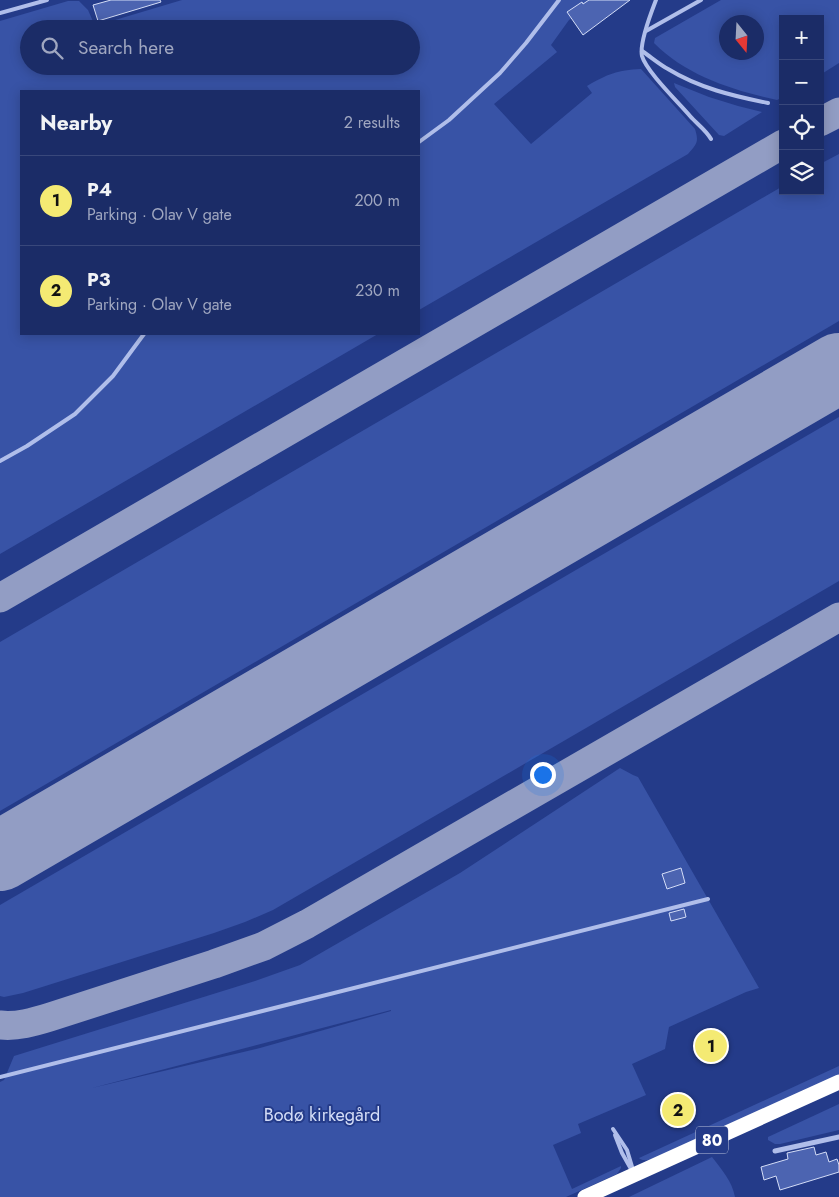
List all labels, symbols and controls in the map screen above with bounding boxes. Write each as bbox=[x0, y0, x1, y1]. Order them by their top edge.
north arrow bbox=[719, 15, 764, 60]
map controls bbox=[779, 15, 824, 195]
button: + bbox=[779, 15, 824, 60]
search box bbox=[20, 20, 420, 75]
icon: search bbox=[38, 34, 66, 62]
text: Search here bbox=[78, 34, 174, 61]
button: − bbox=[779, 60, 824, 105]
button: locate bbox=[779, 105, 824, 150]
text: Nearby bbox=[40, 108, 112, 138]
text: 2 results bbox=[344, 111, 400, 134]
button: layers bbox=[779, 150, 824, 195]
text: P4 bbox=[87, 176, 112, 203]
text: 1 bbox=[52, 189, 60, 212]
text: 200 m bbox=[354, 189, 400, 212]
text: Parking · Olav V gate bbox=[87, 203, 232, 226]
text: P3 bbox=[87, 266, 111, 293]
text: 2 bbox=[51, 279, 61, 302]
text: 230 m bbox=[355, 279, 400, 302]
text: Parking · Olav V gate bbox=[87, 293, 232, 316]
your location bbox=[530, 762, 556, 788]
pin: 1 bbox=[695, 1027, 727, 1065]
pin: 2 bbox=[662, 1091, 694, 1129]
park label: Bodø kirkegård bbox=[264, 1102, 380, 1128]
road number: 80 bbox=[696, 1126, 728, 1154]

